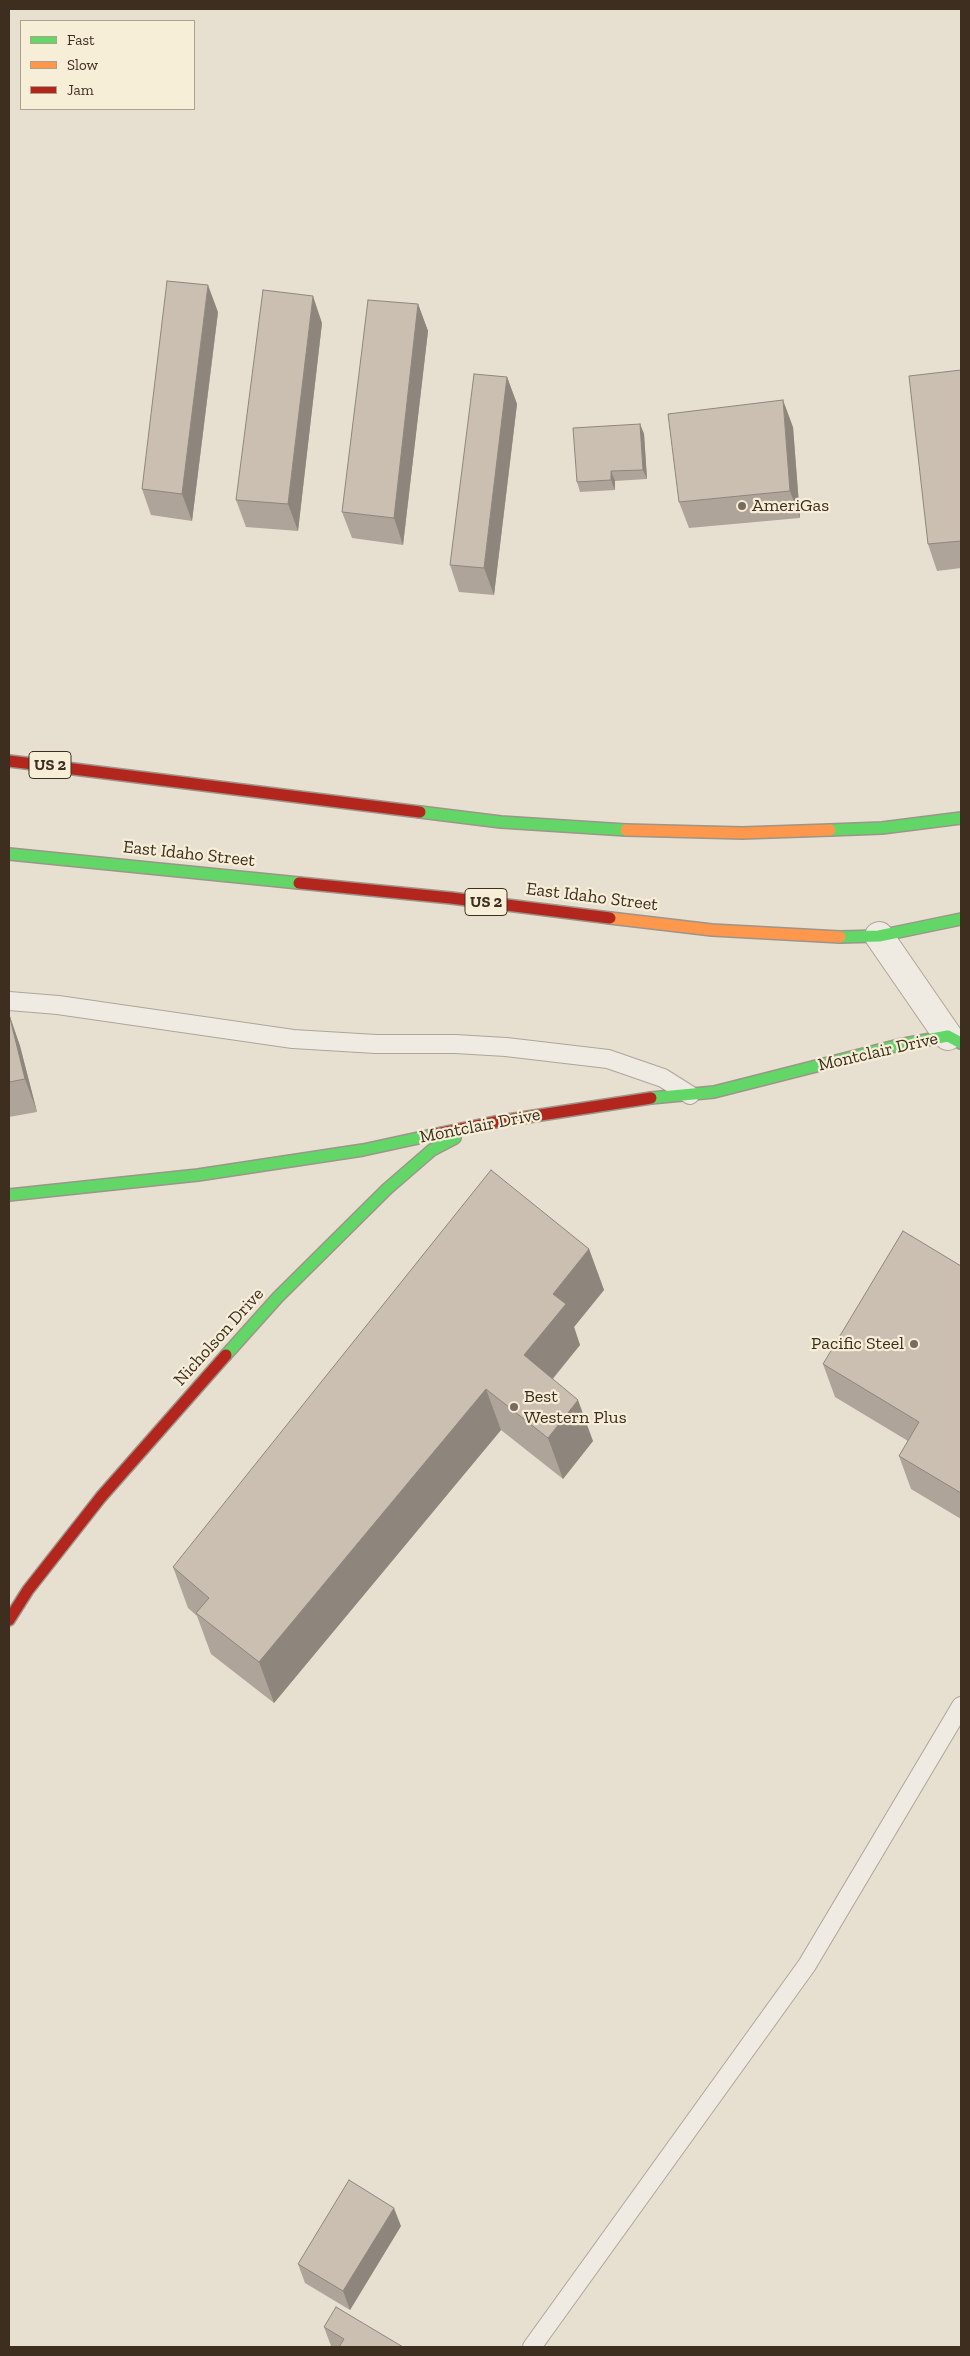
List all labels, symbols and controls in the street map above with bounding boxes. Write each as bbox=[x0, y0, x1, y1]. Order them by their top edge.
legend bbox=[20, 20, 195, 110]
text: Fast bbox=[67, 31, 95, 49]
text: Slow bbox=[67, 56, 98, 74]
text: Jam bbox=[67, 81, 94, 99]
place label: AmeriGas bbox=[752, 495, 829, 517]
marker: AmeriGas bbox=[736, 500, 748, 512]
road number: US 2 bbox=[29, 752, 71, 778]
street label: East Idaho Street bbox=[122, 836, 256, 872]
street label: East Idaho Street bbox=[525, 878, 659, 916]
road number: US 2 bbox=[465, 889, 507, 916]
street label: Montclair Drive bbox=[816, 1028, 940, 1076]
street label: Montclair Drive bbox=[418, 1104, 542, 1148]
street label: Nicholson Drive bbox=[169, 1284, 269, 1390]
place label: Pacific Steel bbox=[811, 1333, 904, 1355]
marker: Pacific Steel bbox=[908, 1338, 920, 1350]
place label: Best Western Plus bbox=[524, 1386, 627, 1428]
marker: Best Western Plus bbox=[508, 1401, 520, 1413]

